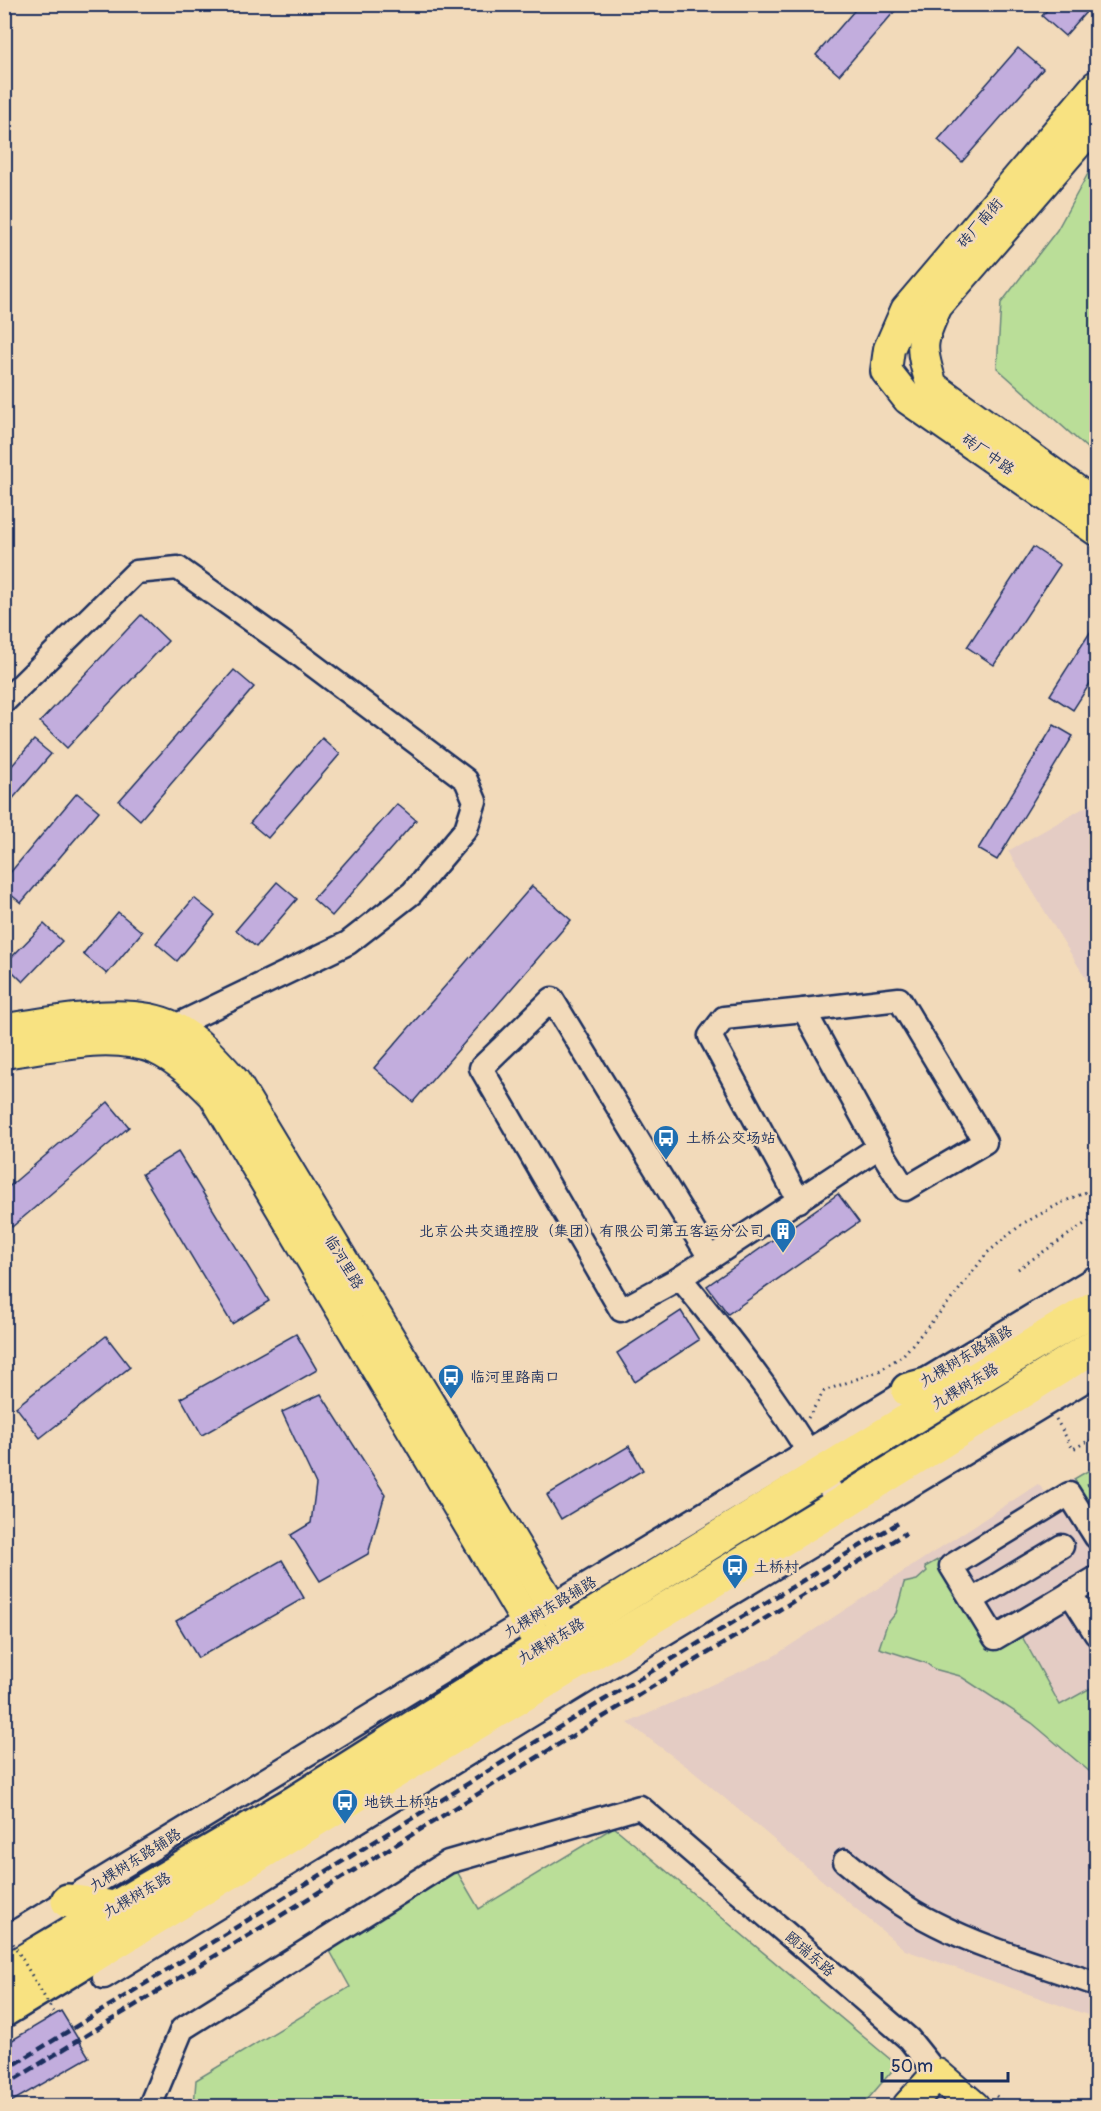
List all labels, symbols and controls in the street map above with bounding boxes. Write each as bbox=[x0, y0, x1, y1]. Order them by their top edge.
street label: 砖厂南街 bbox=[954, 194, 1007, 252]
street label: 砖厂中路 bbox=[958, 429, 1018, 479]
bus stop icon: 土桥公交场站 bbox=[651, 1123, 681, 1161]
place label: 土桥公交场站 bbox=[686, 1129, 776, 1148]
building icon: 北京公共交通控股（集团）有限公司第五客运分公司 bbox=[768, 1216, 798, 1254]
place label: 北京公共交通控股（集团）有限公司第五客运分公司 bbox=[419, 1222, 764, 1241]
street label: 临河里路 bbox=[320, 1232, 367, 1293]
street label: 九棵树东路辅路 bbox=[916, 1321, 1016, 1391]
street label: 九棵树东路 bbox=[928, 1359, 1002, 1413]
bus stop icon: 临河里路南口 bbox=[436, 1362, 466, 1400]
place label: 临河里路南口 bbox=[470, 1368, 560, 1387]
bus stop icon: 土桥村 bbox=[720, 1552, 750, 1590]
place label: 土桥村 bbox=[754, 1558, 799, 1577]
street label: 九棵树东路辅路 bbox=[500, 1572, 600, 1642]
street label: 九棵树东路 bbox=[514, 1614, 588, 1668]
bus stop icon: 地铁土桥站 bbox=[330, 1787, 360, 1825]
place label: 地铁土桥站 bbox=[364, 1793, 439, 1812]
street label: 九棵树东路辅路 bbox=[86, 1825, 184, 1895]
street label: 九棵树东路 bbox=[100, 1868, 174, 1922]
street label: 颐瑞东路 bbox=[781, 1928, 839, 1981]
scale bar bbox=[882, 2045, 1008, 2083]
text: 50 m bbox=[891, 2055, 933, 2078]

